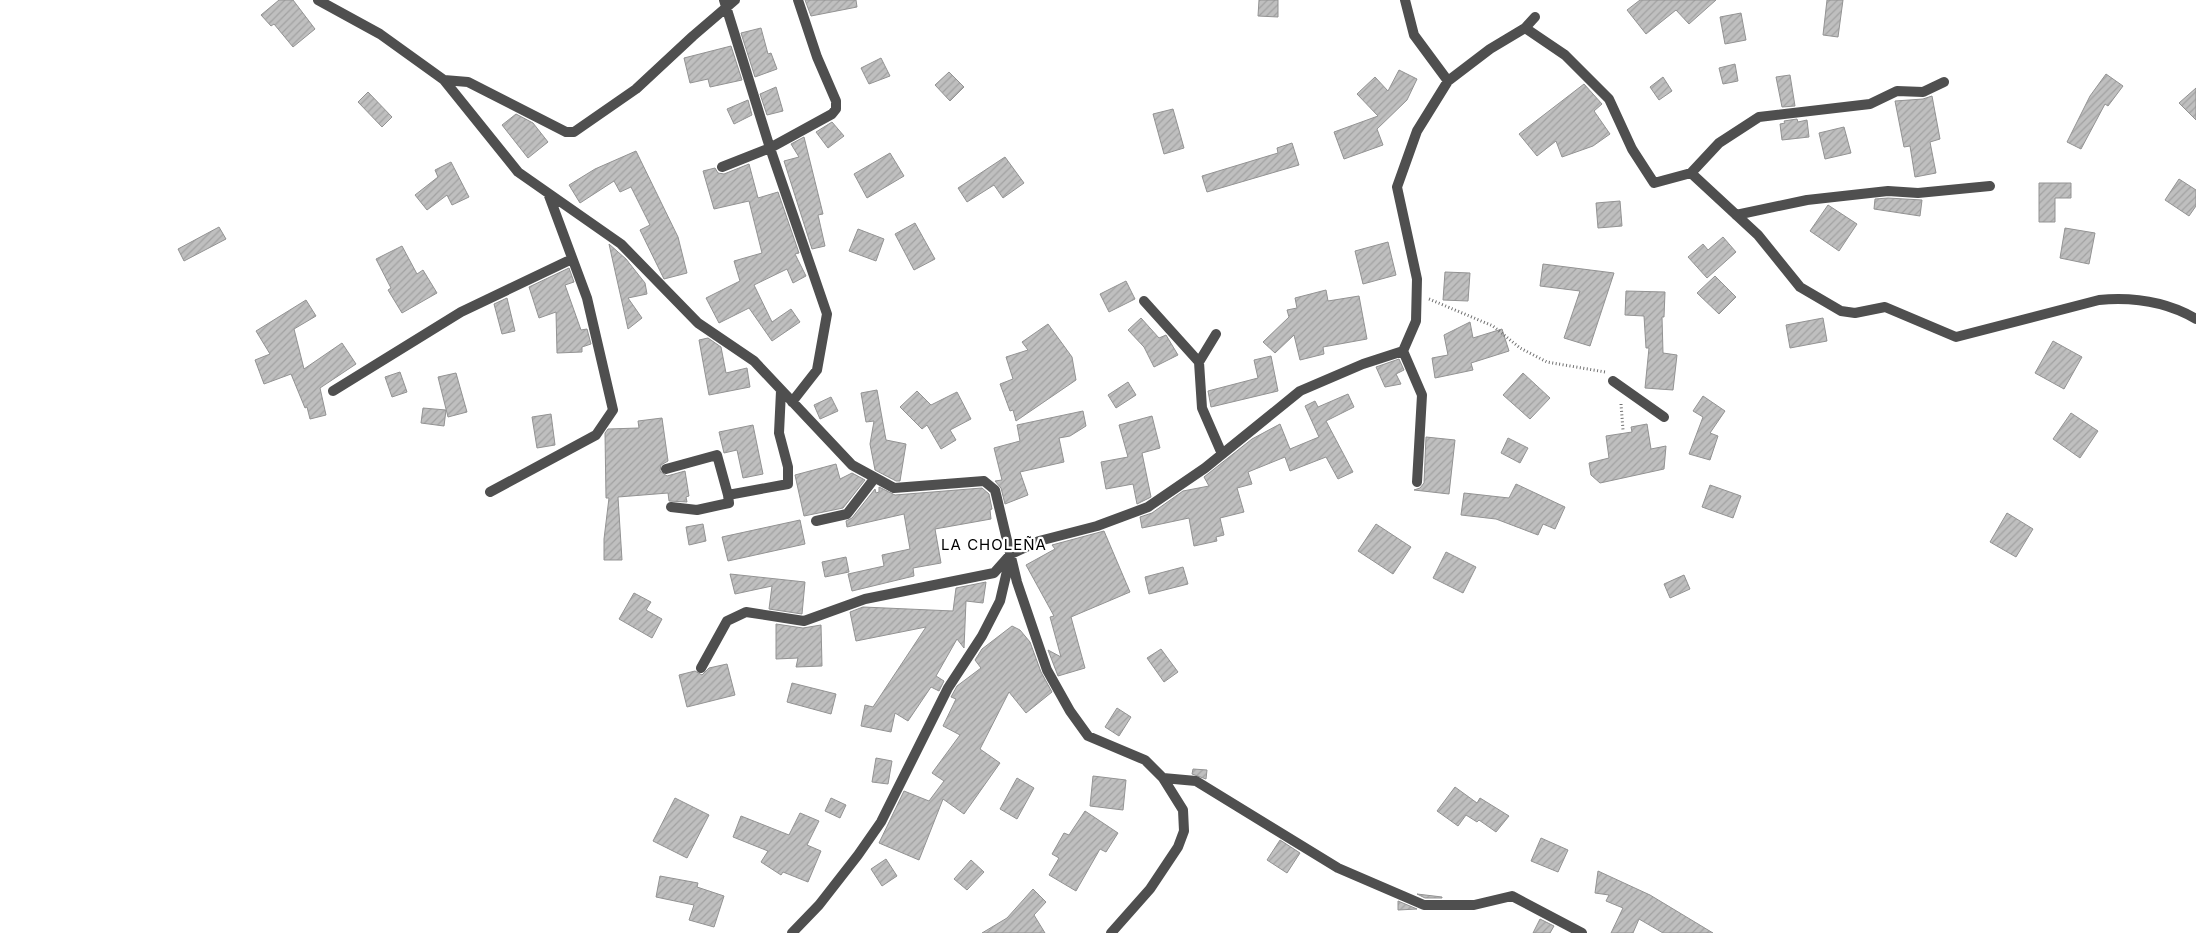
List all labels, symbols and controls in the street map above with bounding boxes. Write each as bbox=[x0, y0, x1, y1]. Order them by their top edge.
district label: LA CHOLEÑA bbox=[941, 535, 1047, 554]

